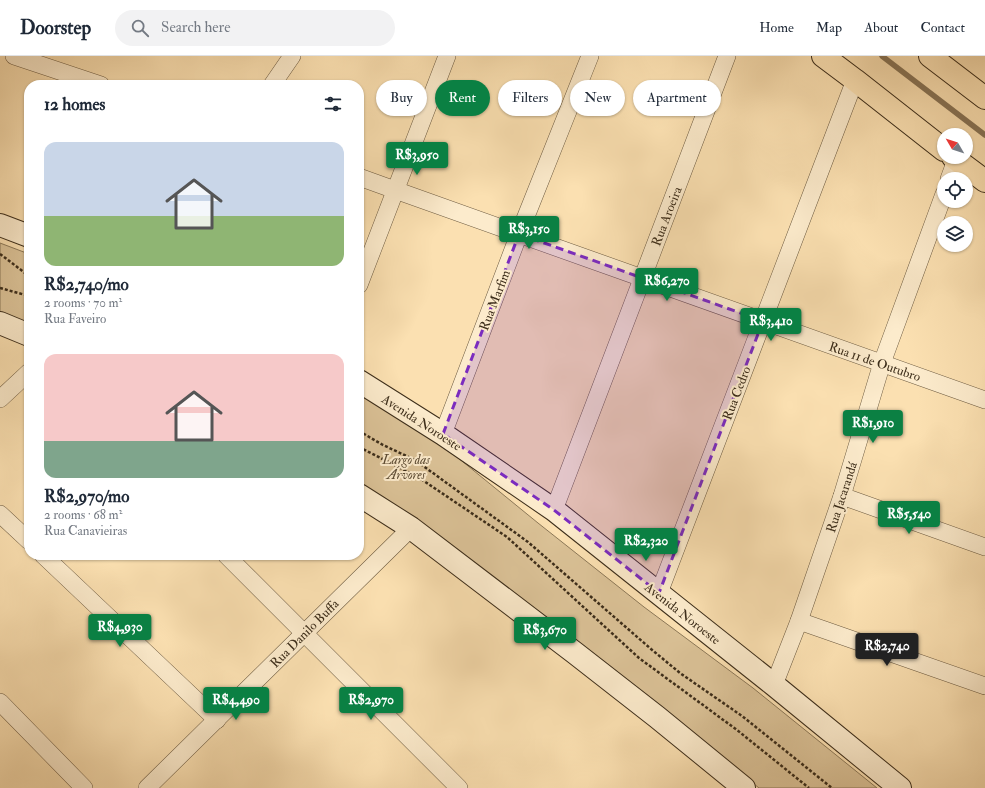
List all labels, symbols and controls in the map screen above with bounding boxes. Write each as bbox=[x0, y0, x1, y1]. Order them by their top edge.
search box bbox=[115, 10, 395, 46]
text: Doorstep bbox=[20, 16, 91, 40]
icon: search bbox=[129, 17, 151, 39]
text: Search here bbox=[161, 18, 230, 37]
text: Home bbox=[759, 19, 794, 36]
text: Map bbox=[816, 19, 842, 36]
text: About bbox=[864, 19, 898, 36]
text: Contact bbox=[920, 19, 965, 36]
chip: Buy bbox=[376, 80, 427, 116]
chip: Rent bbox=[435, 80, 490, 116]
chip: Filters bbox=[498, 80, 562, 116]
chip: New bbox=[570, 80, 625, 116]
chip: Apartment bbox=[633, 80, 721, 116]
icon: filters bbox=[322, 93, 344, 115]
text: 12 homes bbox=[44, 94, 105, 115]
north arrow bbox=[937, 128, 973, 164]
map controls bbox=[937, 128, 973, 252]
pin: R$3,950 bbox=[380, 142, 454, 176]
text: R$3,950 bbox=[395, 147, 439, 163]
icon: home bbox=[158, 168, 230, 240]
button: locate bbox=[937, 172, 973, 208]
street label: Rua Aroeira bbox=[648, 184, 686, 248]
pin: R$3,150 bbox=[492, 216, 566, 250]
button: layers bbox=[937, 216, 973, 252]
text: R$3,150 bbox=[508, 221, 550, 237]
street label: Rua Marfim bbox=[476, 268, 514, 333]
pin: R$6,270 bbox=[630, 268, 704, 302]
text: R$6,270 bbox=[644, 273, 690, 289]
text: R$2,740/mo bbox=[44, 274, 129, 295]
text: 2 rooms · 70 m² bbox=[44, 295, 122, 311]
pin: R$3,410 bbox=[734, 308, 808, 342]
text: Rua Faveiro bbox=[44, 311, 106, 327]
text: R$3,410 bbox=[749, 313, 793, 329]
street label: Rua 11 de Outubro bbox=[827, 339, 923, 385]
street label: Rua Cedro bbox=[719, 364, 755, 423]
icon: home bbox=[158, 380, 230, 452]
street label: Avenida Noroeste bbox=[378, 391, 465, 455]
pin: R$1,910 bbox=[836, 410, 910, 444]
text: R$1,910 bbox=[852, 415, 894, 431]
park label: Largo das Árvores bbox=[381, 452, 430, 483]
street label: Rua Jacarandá bbox=[823, 459, 861, 535]
text: R$2,970/mo bbox=[44, 486, 129, 507]
pin: R$5,540 bbox=[872, 501, 946, 535]
text: R$5,540 bbox=[887, 506, 931, 522]
text: 2 rooms · 68 m² bbox=[44, 507, 122, 523]
text: Rua Canavieiras bbox=[44, 523, 127, 539]
pin: R$2,320 bbox=[609, 528, 683, 562]
text: R$2,320 bbox=[624, 533, 668, 549]
street label: Avenida Noroeste bbox=[641, 579, 724, 649]
street label: Rua Danilo Buffa bbox=[267, 596, 343, 671]
pin: R$4,930 bbox=[83, 614, 157, 648]
pin: R$3,670 bbox=[508, 617, 582, 651]
text: R$4,930 bbox=[97, 619, 143, 635]
text: R$3,670 bbox=[523, 622, 567, 638]
pin: R$2,740 bbox=[850, 633, 924, 667]
text: R$2,740 bbox=[864, 638, 910, 654]
pin: R$4,490 bbox=[199, 687, 273, 721]
pin: R$2,970 bbox=[334, 687, 408, 721]
text: R$4,490 bbox=[212, 692, 260, 708]
text: R$2,970 bbox=[348, 692, 394, 708]

